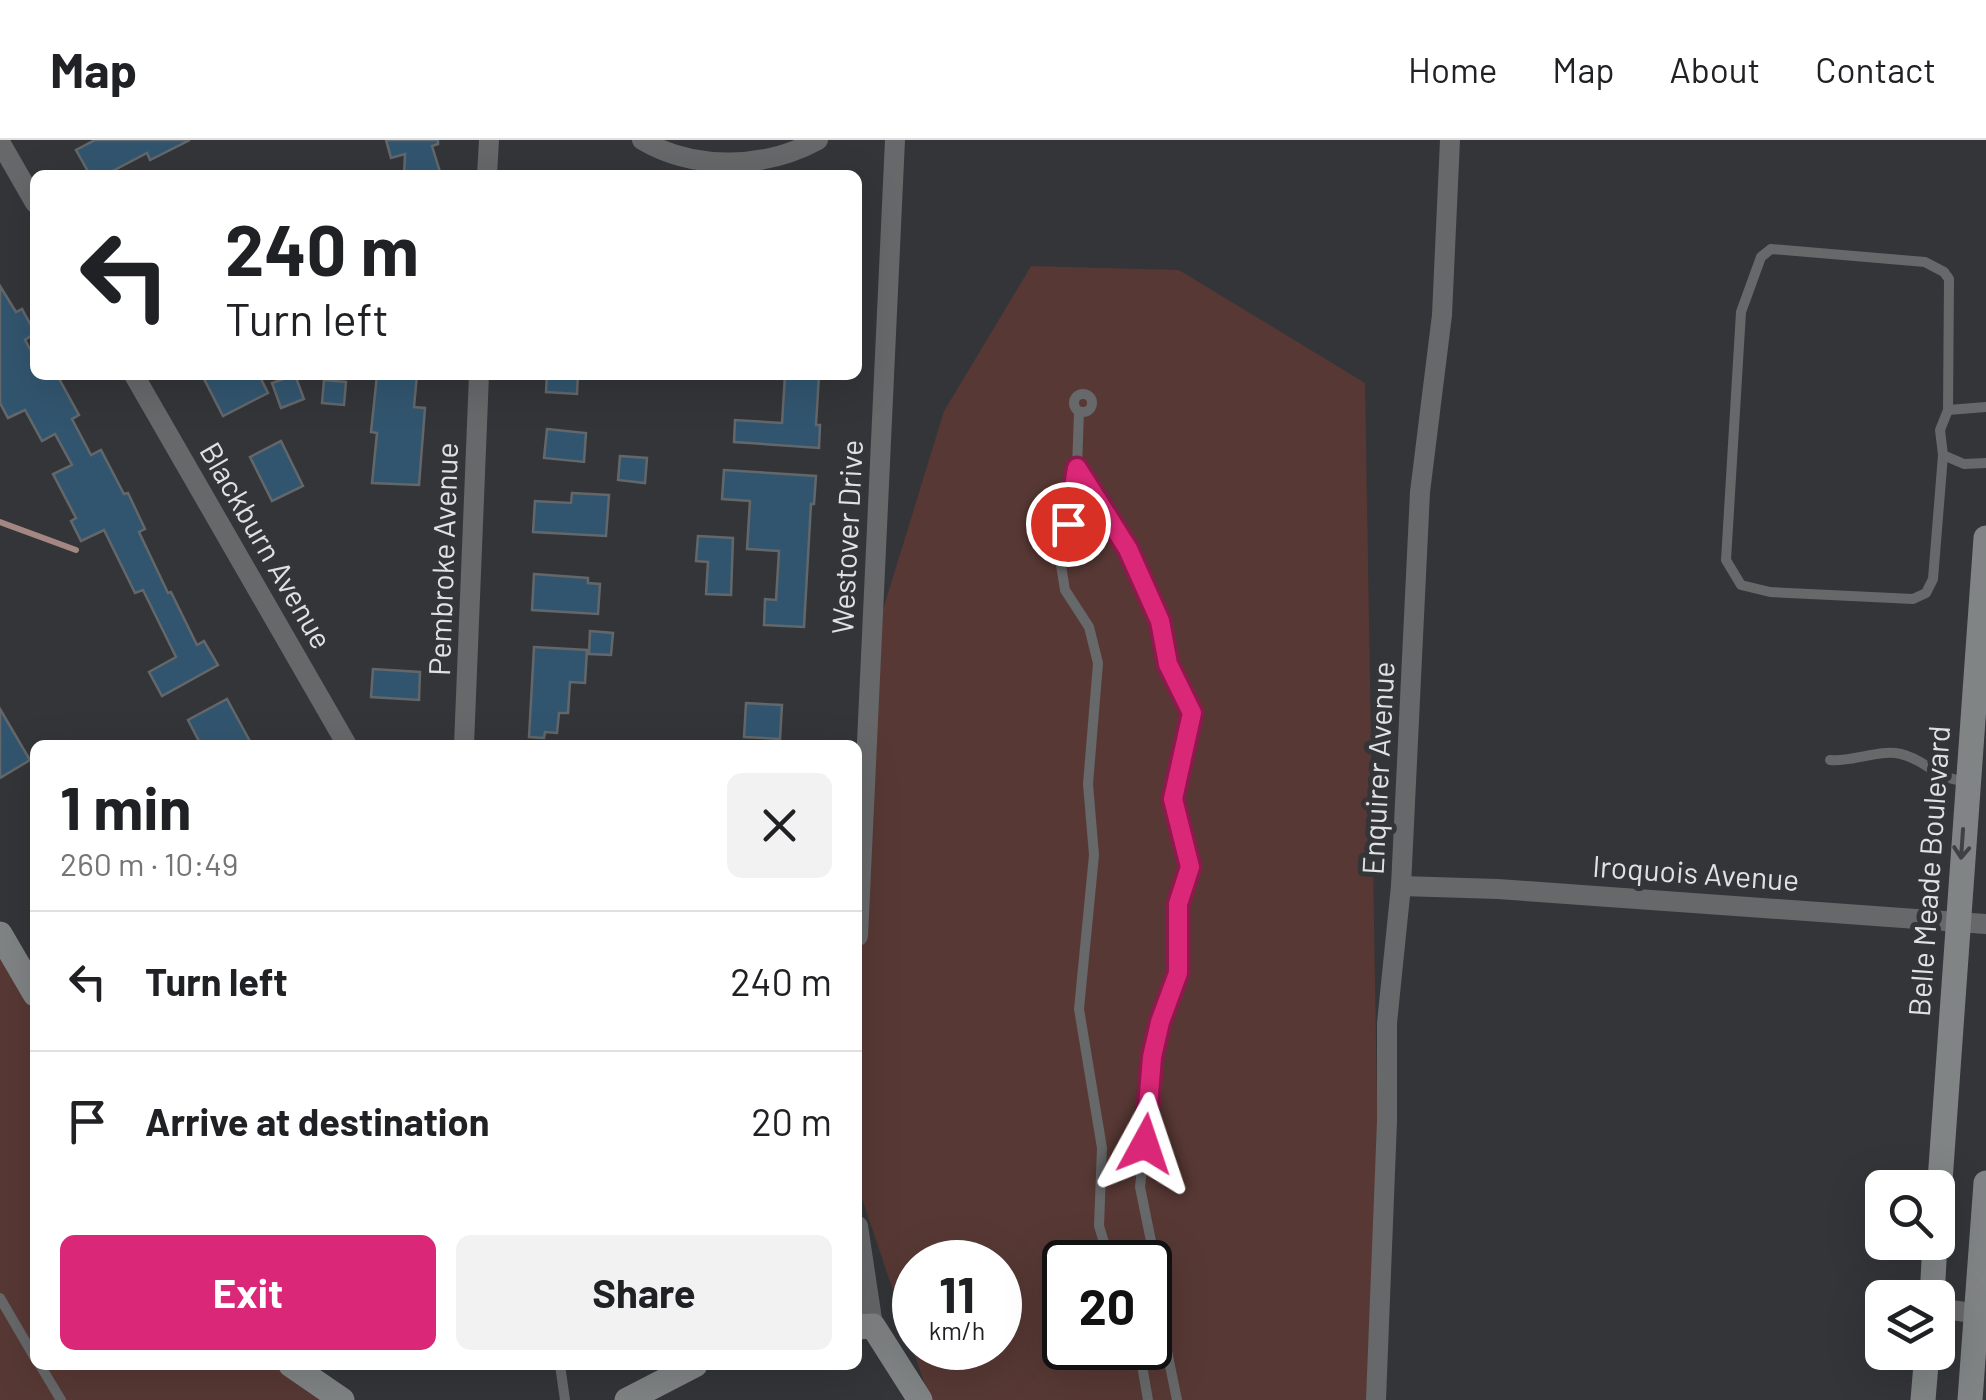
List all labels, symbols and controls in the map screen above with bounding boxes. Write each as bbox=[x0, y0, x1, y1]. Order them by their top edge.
text: Map bbox=[50, 40, 137, 98]
text: Home bbox=[1408, 48, 1497, 90]
text: Map bbox=[1552, 48, 1615, 90]
text: About bbox=[1670, 48, 1760, 90]
text: Contact bbox=[1815, 48, 1936, 90]
text: 240 m bbox=[225, 206, 419, 290]
icon: left bbox=[60, 210, 190, 340]
text: Turn left bbox=[225, 291, 389, 345]
street label: Blackburn Avenue bbox=[193, 435, 341, 655]
street label: Westover Drive bbox=[823, 439, 869, 635]
street label: Pembroke Avenue bbox=[420, 442, 464, 676]
pin bbox=[1026, 482, 1111, 567]
icon: arrive bbox=[1041, 497, 1096, 552]
street label: Enquirer Avenue bbox=[1353, 660, 1401, 876]
street label: Belle Meade Boulevard bbox=[1900, 724, 1956, 1018]
text: 1 min bbox=[60, 770, 191, 842]
button: close bbox=[727, 773, 832, 878]
one-way arrow bbox=[1953, 828, 1972, 860]
text: 260 m · 10:49 bbox=[60, 844, 239, 882]
street label: Iroquois Avenue bbox=[1591, 847, 1801, 897]
icon: left bbox=[60, 954, 115, 1009]
text: Turn left bbox=[145, 958, 288, 1004]
text: 240 m bbox=[730, 958, 832, 1004]
position arrow bbox=[1093, 1092, 1197, 1196]
icon: arrive bbox=[60, 1094, 115, 1149]
text: Arrive at destination bbox=[145, 1098, 490, 1144]
text: 20 m bbox=[751, 1098, 832, 1144]
map controls bbox=[1865, 1170, 1955, 1370]
button: search bbox=[1865, 1170, 1955, 1260]
button: Exit bbox=[60, 1235, 436, 1350]
button: Share bbox=[456, 1235, 832, 1350]
speed limit sign: 20 bbox=[1042, 1240, 1172, 1370]
text: 11 bbox=[939, 1263, 975, 1323]
button: layers bbox=[1865, 1280, 1955, 1370]
text: km/h bbox=[929, 1315, 985, 1345]

